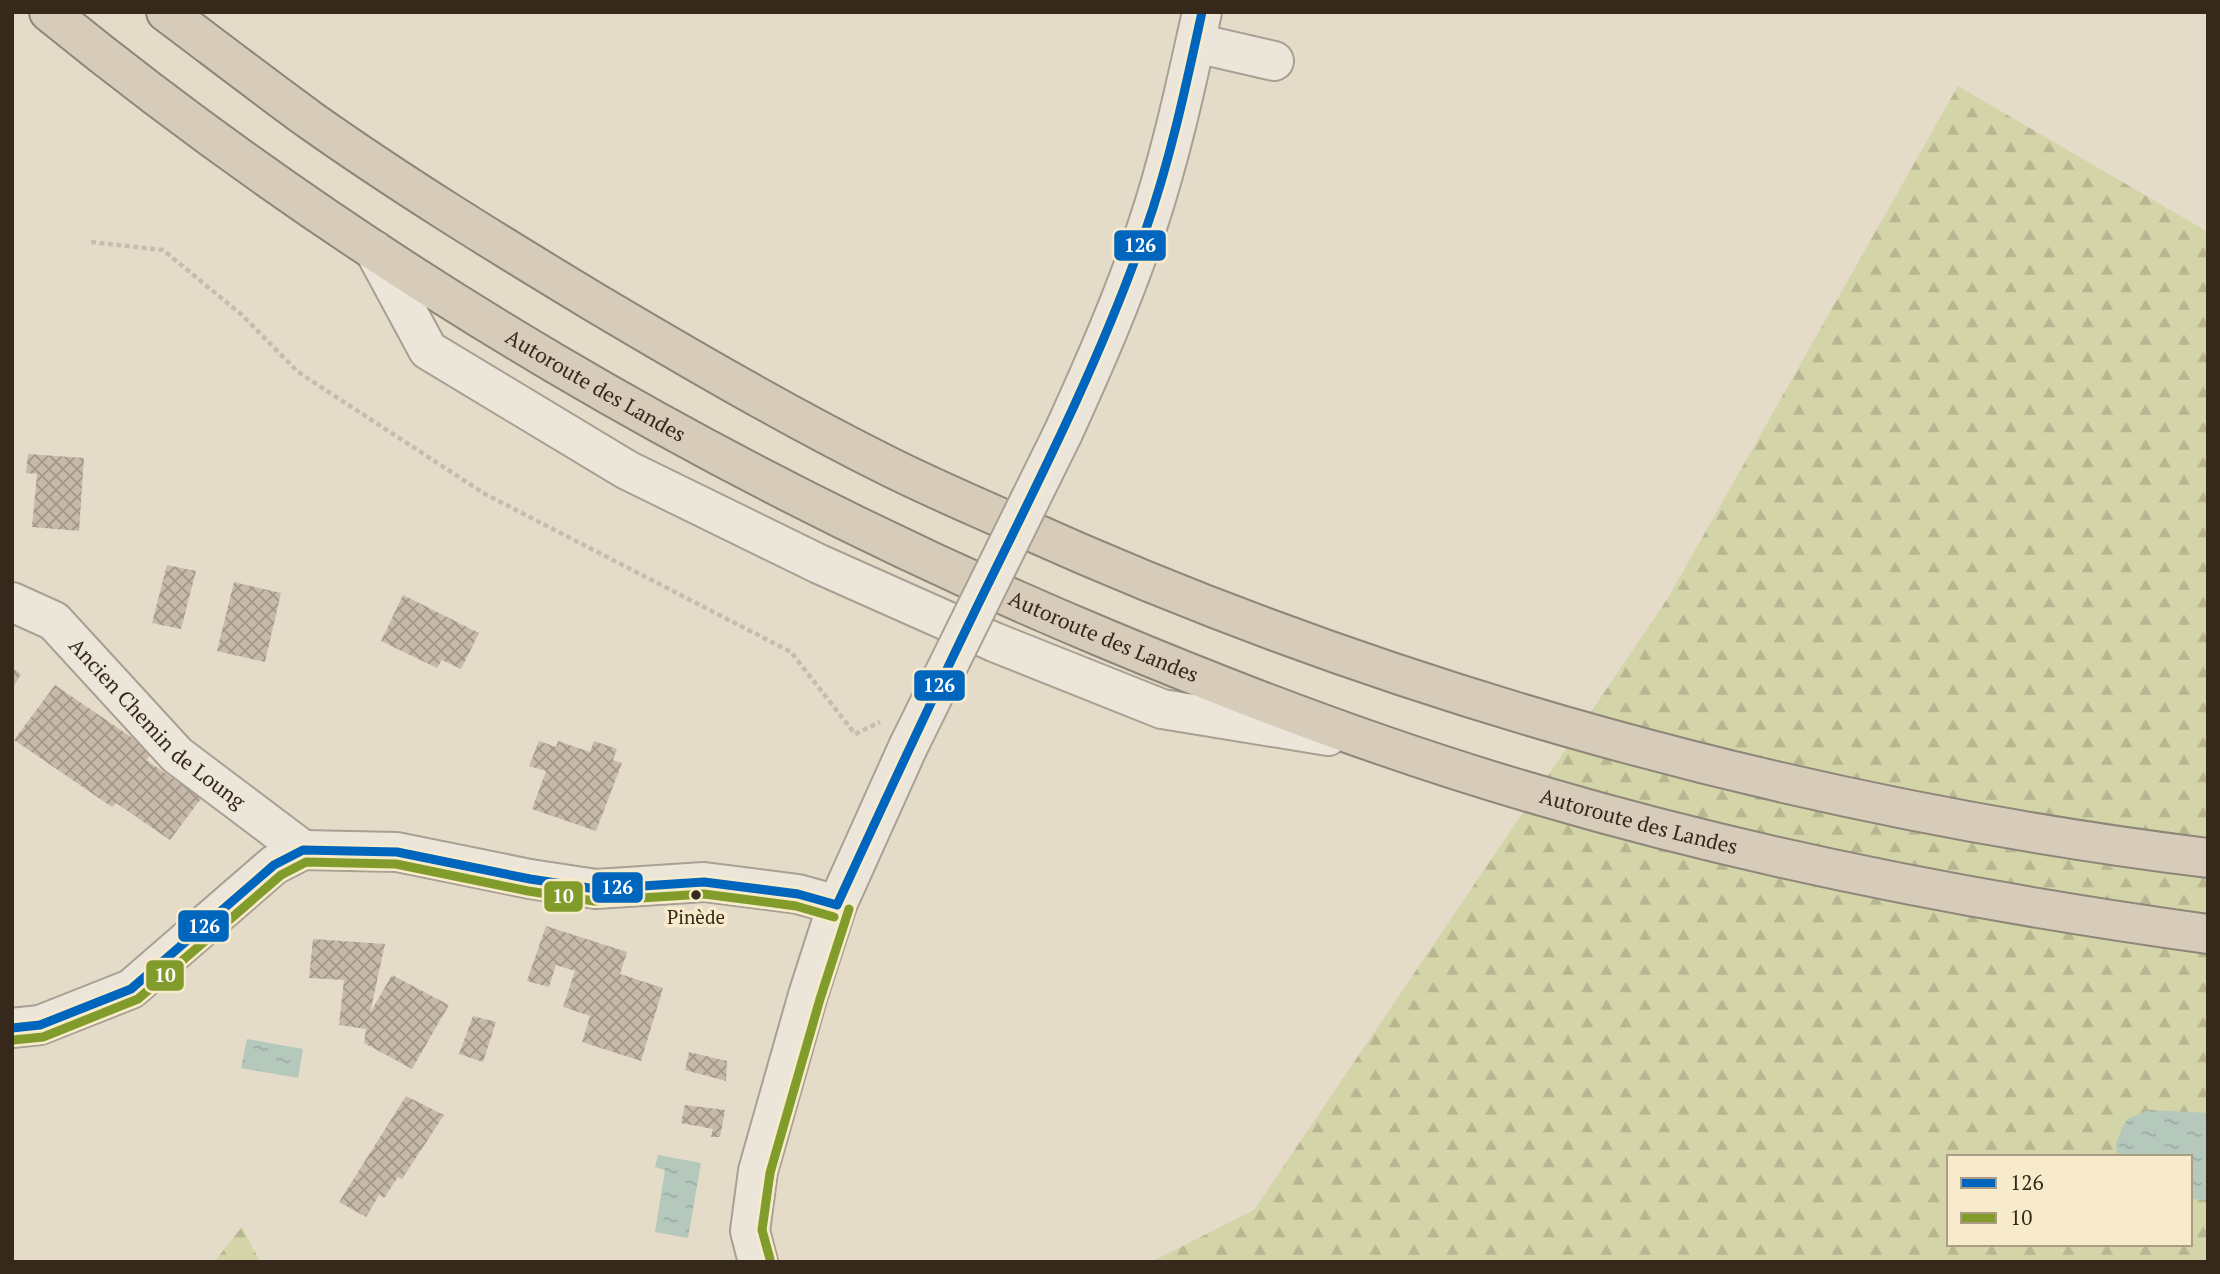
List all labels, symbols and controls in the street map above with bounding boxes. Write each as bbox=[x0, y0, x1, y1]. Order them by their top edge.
line badge: 126 bbox=[1113, 229, 1167, 262]
text: 126 bbox=[1124, 232, 1156, 257]
street label: Autoroute des Landes bbox=[501, 322, 691, 448]
street label: Autoroute des Landes bbox=[1004, 584, 1203, 688]
street label: Ancien Chemin de Loung bbox=[63, 632, 252, 815]
line badge: 126 bbox=[913, 669, 966, 702]
text: 126 bbox=[923, 672, 955, 697]
street label: Autoroute des Landes bbox=[1537, 781, 1741, 860]
line badge: 126 bbox=[591, 871, 644, 904]
text: 126 bbox=[601, 874, 633, 899]
line badge: 10 bbox=[543, 880, 584, 913]
text: 10 bbox=[552, 883, 574, 908]
marker: Pinède bbox=[689, 888, 703, 902]
place label: Pinède bbox=[667, 904, 725, 929]
line badge: 126 bbox=[177, 909, 230, 943]
text: 126 bbox=[188, 913, 220, 938]
line badge: 10 bbox=[145, 959, 185, 992]
text: 10 bbox=[154, 962, 176, 987]
legend bbox=[1947, 1155, 2192, 1246]
text: 126 bbox=[2010, 1168, 2044, 1196]
text: 10 bbox=[2010, 1203, 2032, 1231]

